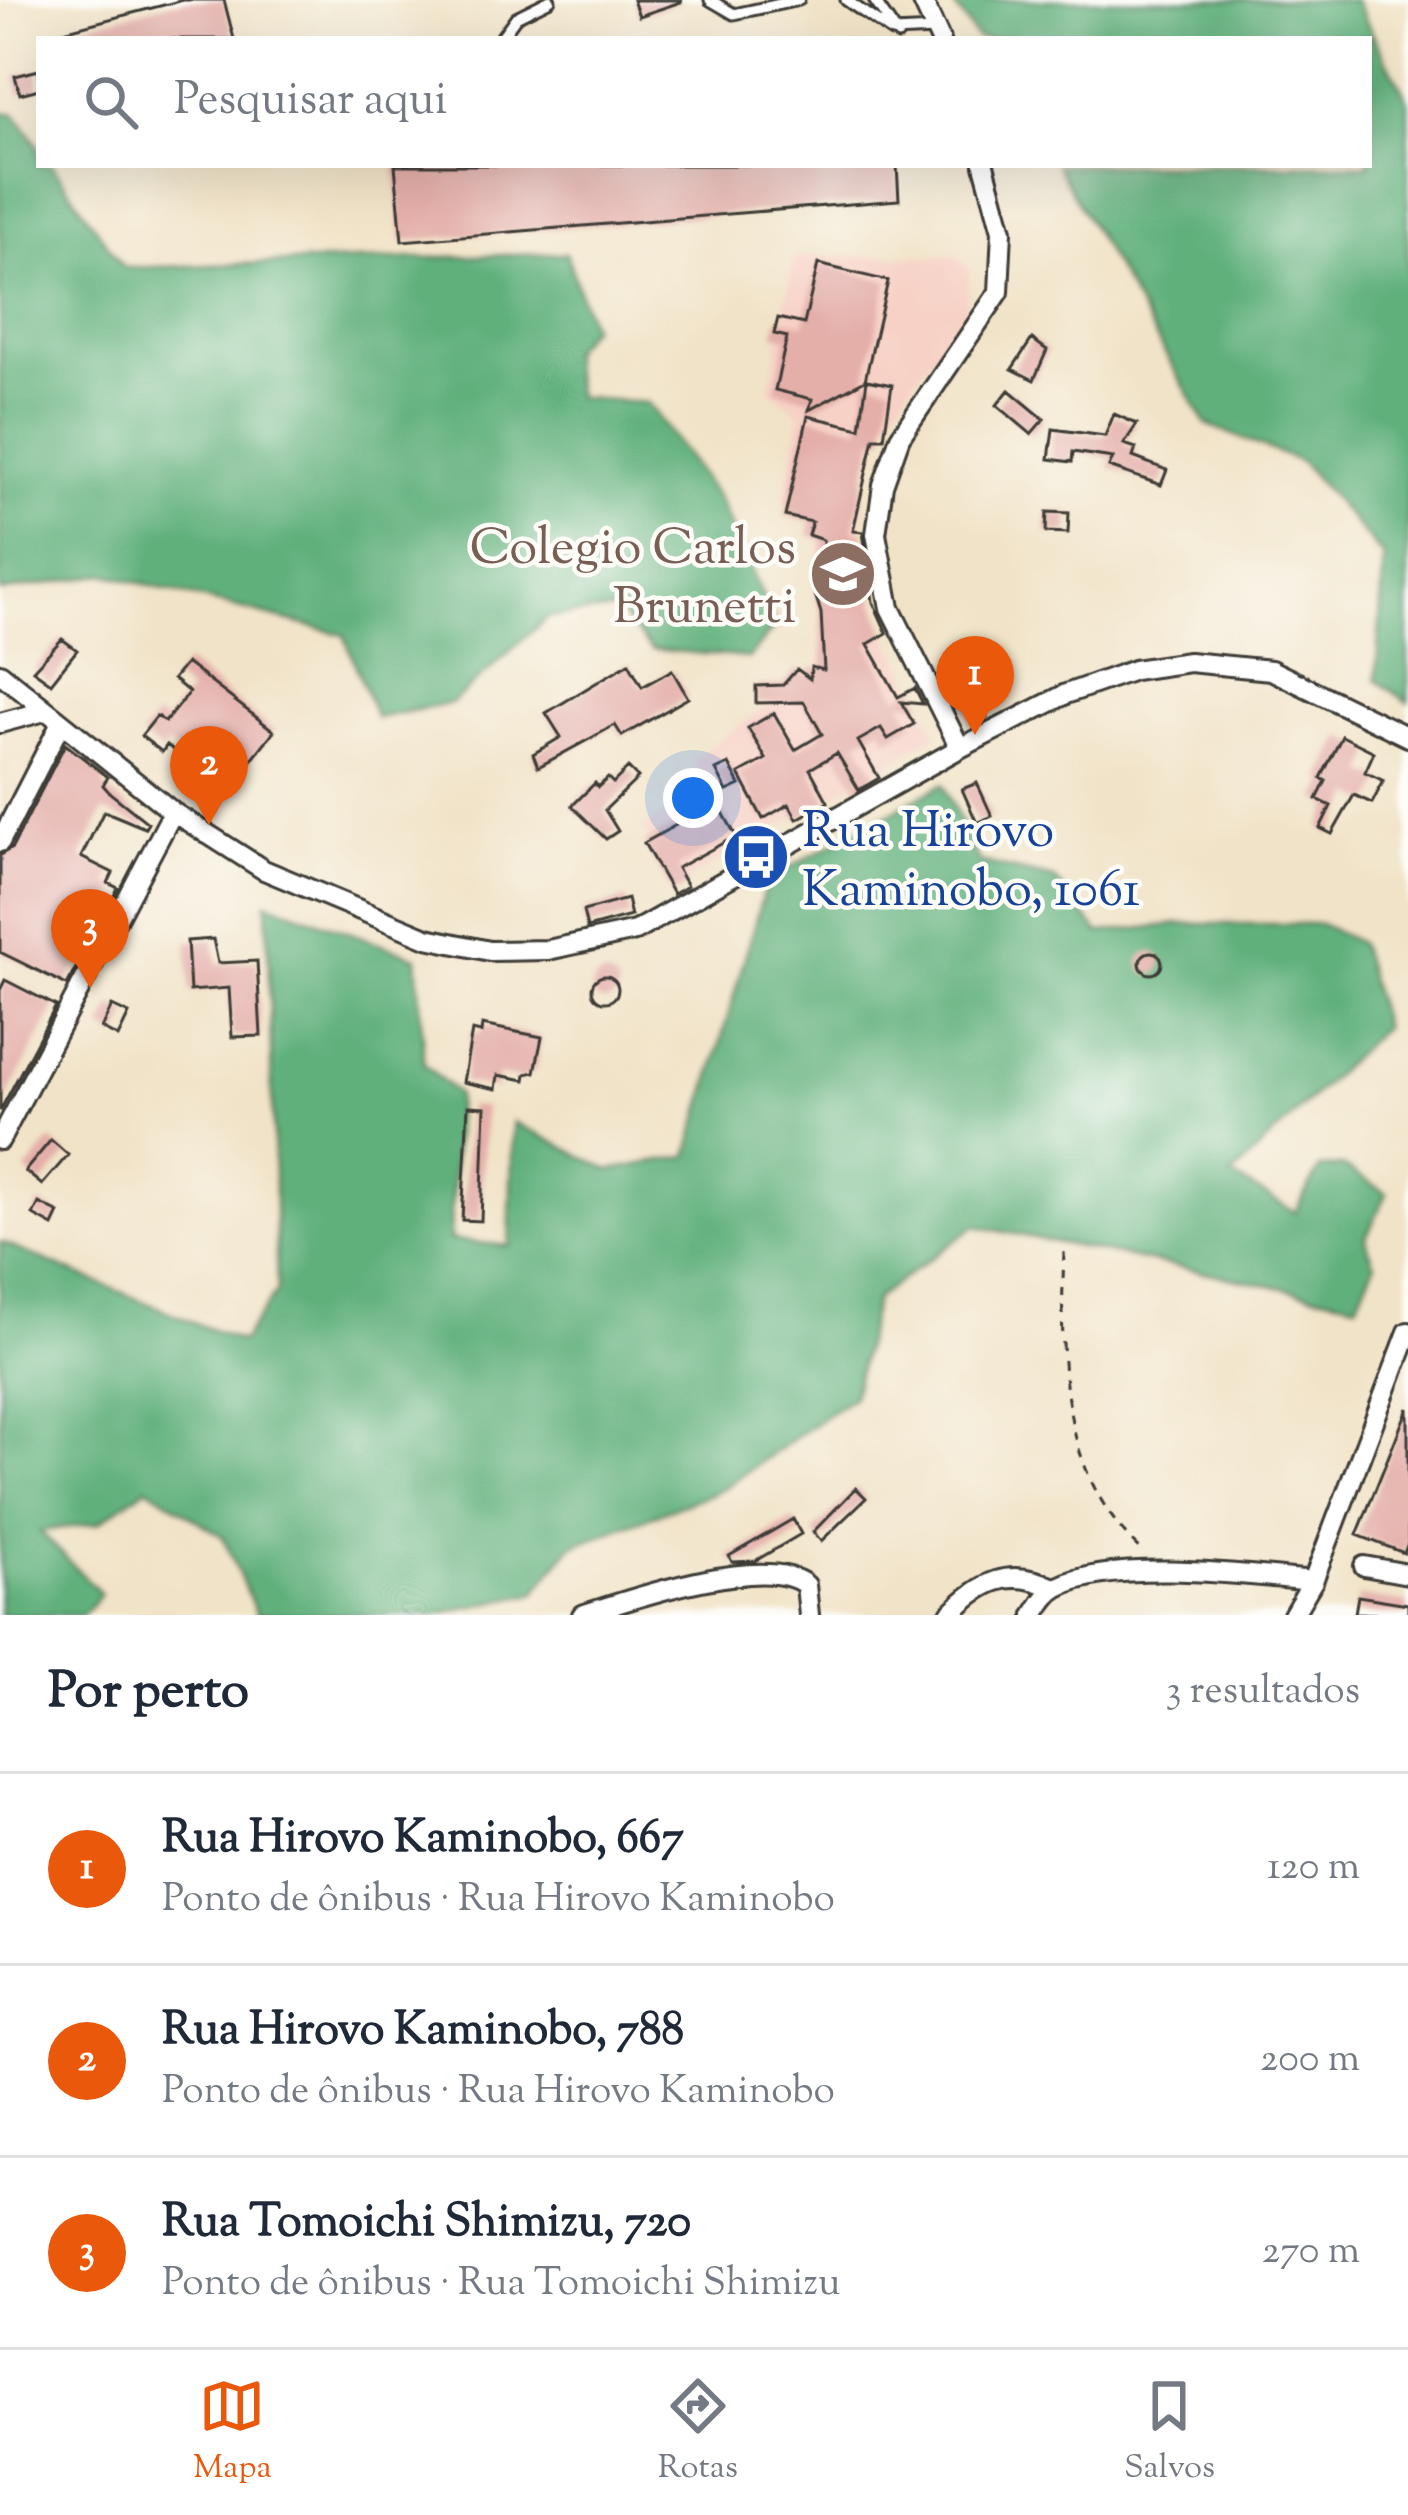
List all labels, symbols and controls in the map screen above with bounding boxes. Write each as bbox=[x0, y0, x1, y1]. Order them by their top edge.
search box bbox=[36, 36, 1372, 168]
icon: search bbox=[78, 69, 144, 135]
text: Pesquisar aqui bbox=[174, 70, 447, 135]
place label: Colegio Carlos Brunetti bbox=[470, 514, 796, 646]
school or university icon: Colegio Carlos Brunetti bbox=[808, 539, 878, 609]
pin: 1 bbox=[936, 636, 1014, 735]
pin: 2 bbox=[170, 726, 248, 825]
your location bbox=[663, 768, 723, 828]
place label: Rua Hirovo Kaminobo, 1061 bbox=[802, 797, 1140, 929]
bus stop icon: Rua Hirovo Kaminobo, 1061 bbox=[721, 822, 791, 892]
pin: 3 bbox=[51, 889, 129, 988]
text: Por perto bbox=[48, 1657, 249, 1730]
text: 3 resultados bbox=[1166, 1665, 1360, 1721]
text: Rua Hirovo Kaminobo, 667 bbox=[162, 1808, 684, 1873]
text: 1 bbox=[80, 1841, 94, 1897]
text: 120 m bbox=[1267, 1841, 1360, 1897]
text: Ponto de ônibus · Rua Hirovo Kaminobo bbox=[162, 1873, 835, 1929]
text: Rua Hirovo Kaminobo, 788 bbox=[162, 2000, 684, 2065]
text: 2 bbox=[78, 2033, 96, 2089]
text: 200 m bbox=[1260, 2033, 1360, 2089]
text: Ponto de ônibus · Rua Hirovo Kaminobo bbox=[162, 2065, 835, 2121]
text: Rua Tomoichi Shimizu, 720 bbox=[162, 2192, 691, 2257]
text: 3 bbox=[79, 2225, 95, 2281]
text: 270 m bbox=[1262, 2225, 1360, 2281]
text: Ponto de ônibus · Rua Tomoichi Shimizu bbox=[162, 2257, 841, 2313]
tab: Mapa bbox=[193, 2373, 272, 2493]
tab: Rotas bbox=[658, 2373, 738, 2493]
tab: Salvos bbox=[1124, 2373, 1215, 2493]

